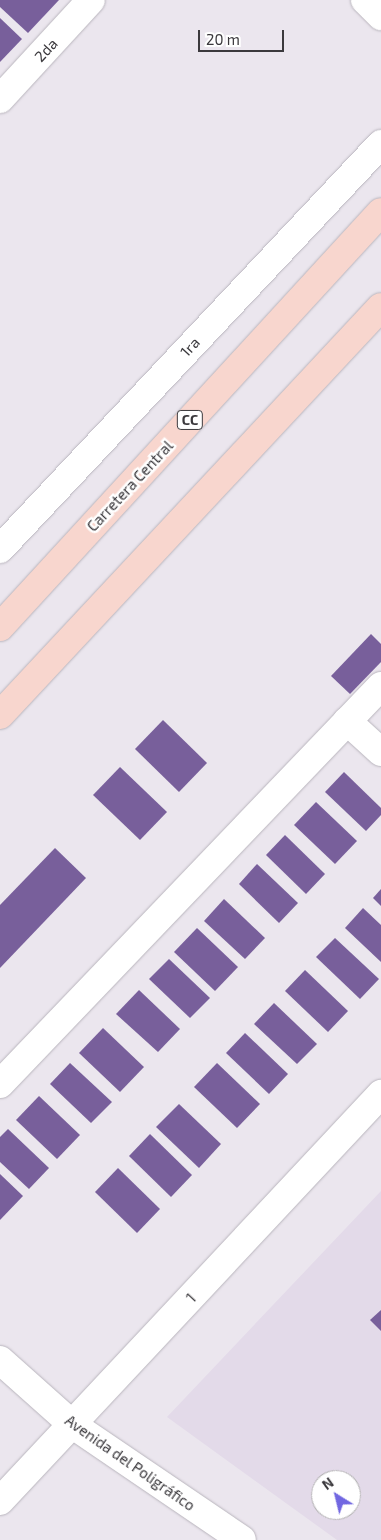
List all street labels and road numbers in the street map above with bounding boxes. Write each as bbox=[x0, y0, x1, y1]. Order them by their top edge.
street label: 2da bbox=[31, 35, 61, 65]
street label: 1ra bbox=[177, 333, 203, 361]
road number: CC bbox=[176, 408, 204, 432]
street label: Carretera Central bbox=[83, 437, 177, 535]
street label: 1 bbox=[182, 1290, 200, 1306]
street label: Avenida del Poligráfico bbox=[61, 1411, 199, 1515]

